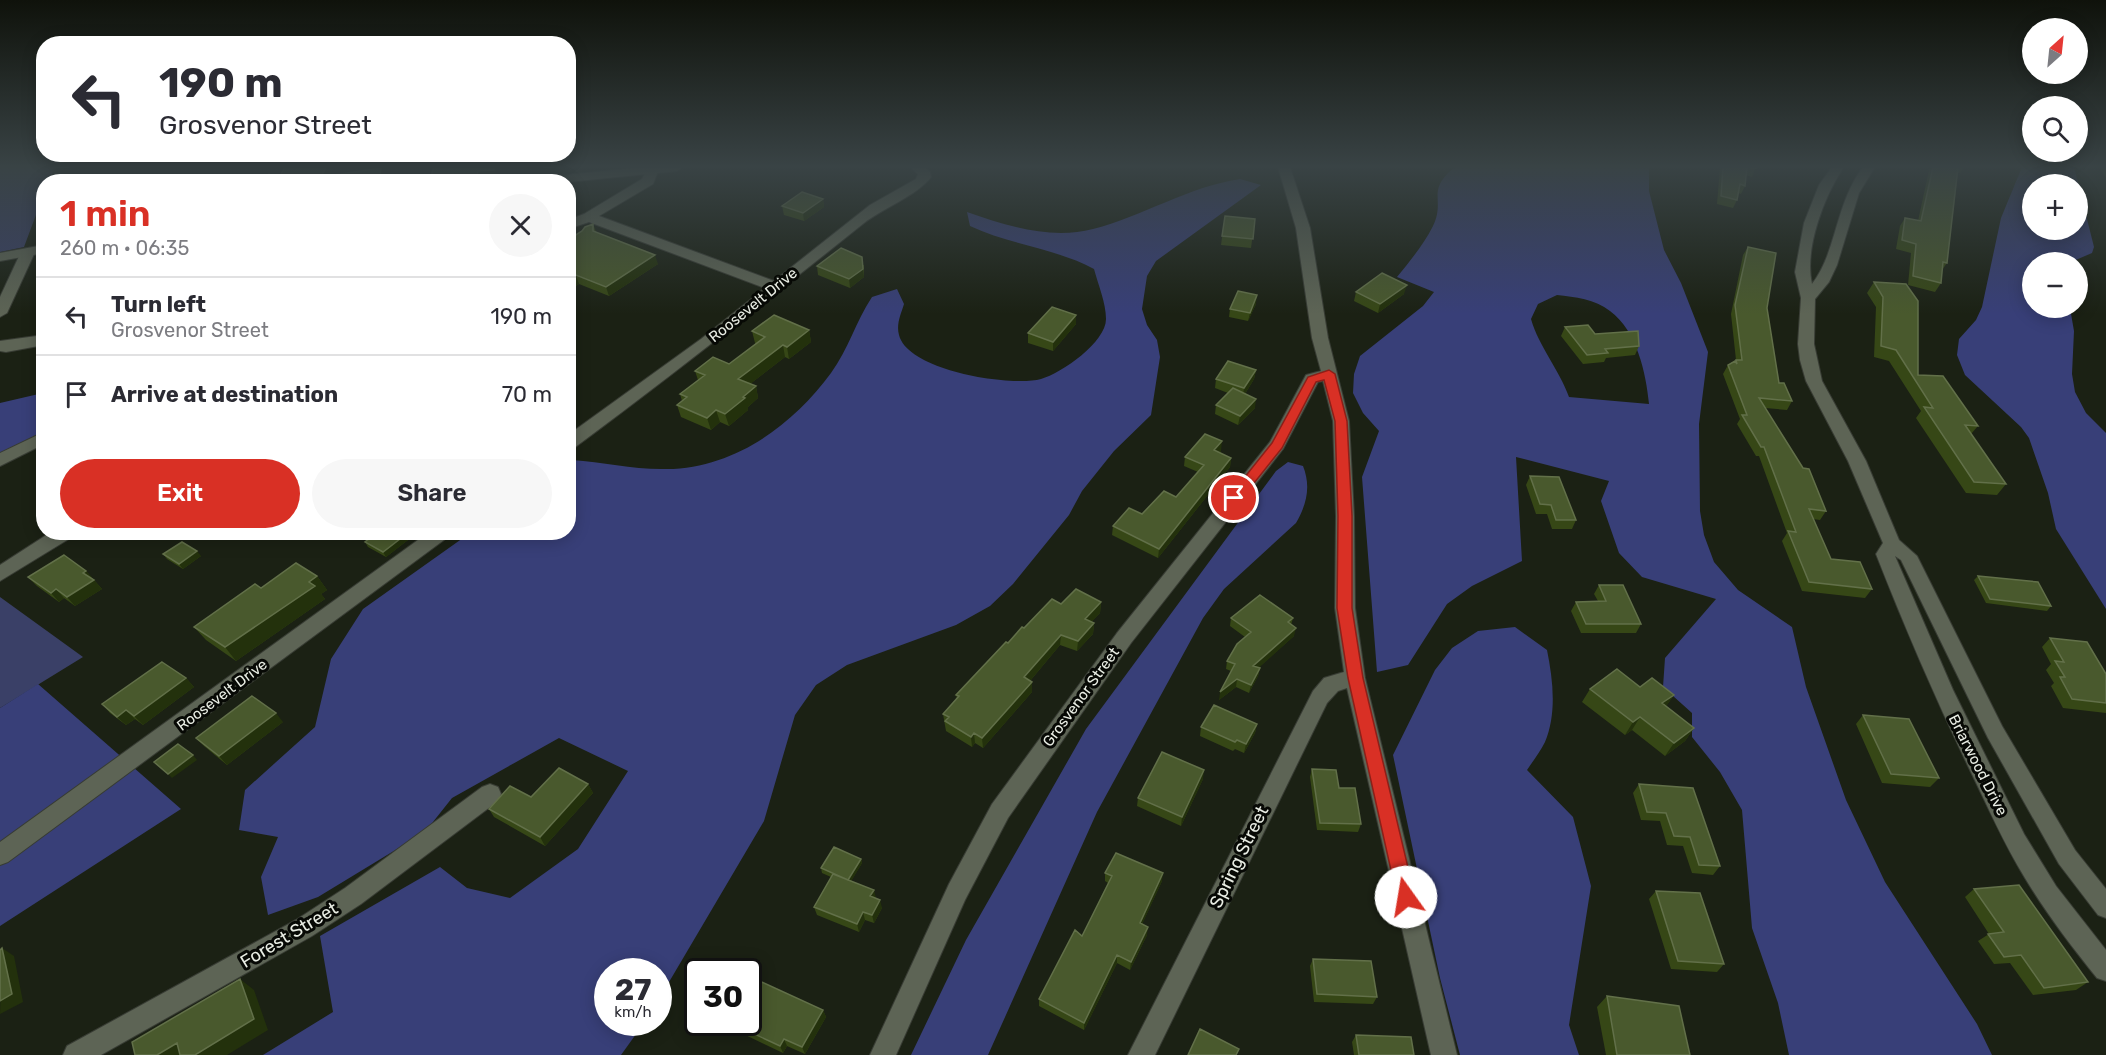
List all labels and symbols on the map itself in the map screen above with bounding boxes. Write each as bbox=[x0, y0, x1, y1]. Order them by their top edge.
north arrow bbox=[2022, 18, 2088, 84]
street label: Roosevelt Drive bbox=[705, 264, 801, 346]
pin bbox=[1208, 472, 1259, 523]
street label: Grosvenor Street bbox=[1039, 644, 1123, 750]
street label: Roosevelt Drive bbox=[173, 655, 271, 735]
street label: Briarwood Drive bbox=[1945, 711, 2011, 819]
street label: Spring Street bbox=[1205, 802, 1273, 912]
position arrow bbox=[1374, 865, 1438, 929]
street label: Forest Street bbox=[236, 897, 342, 973]
speed limit sign: 30 bbox=[684, 958, 762, 1036]

